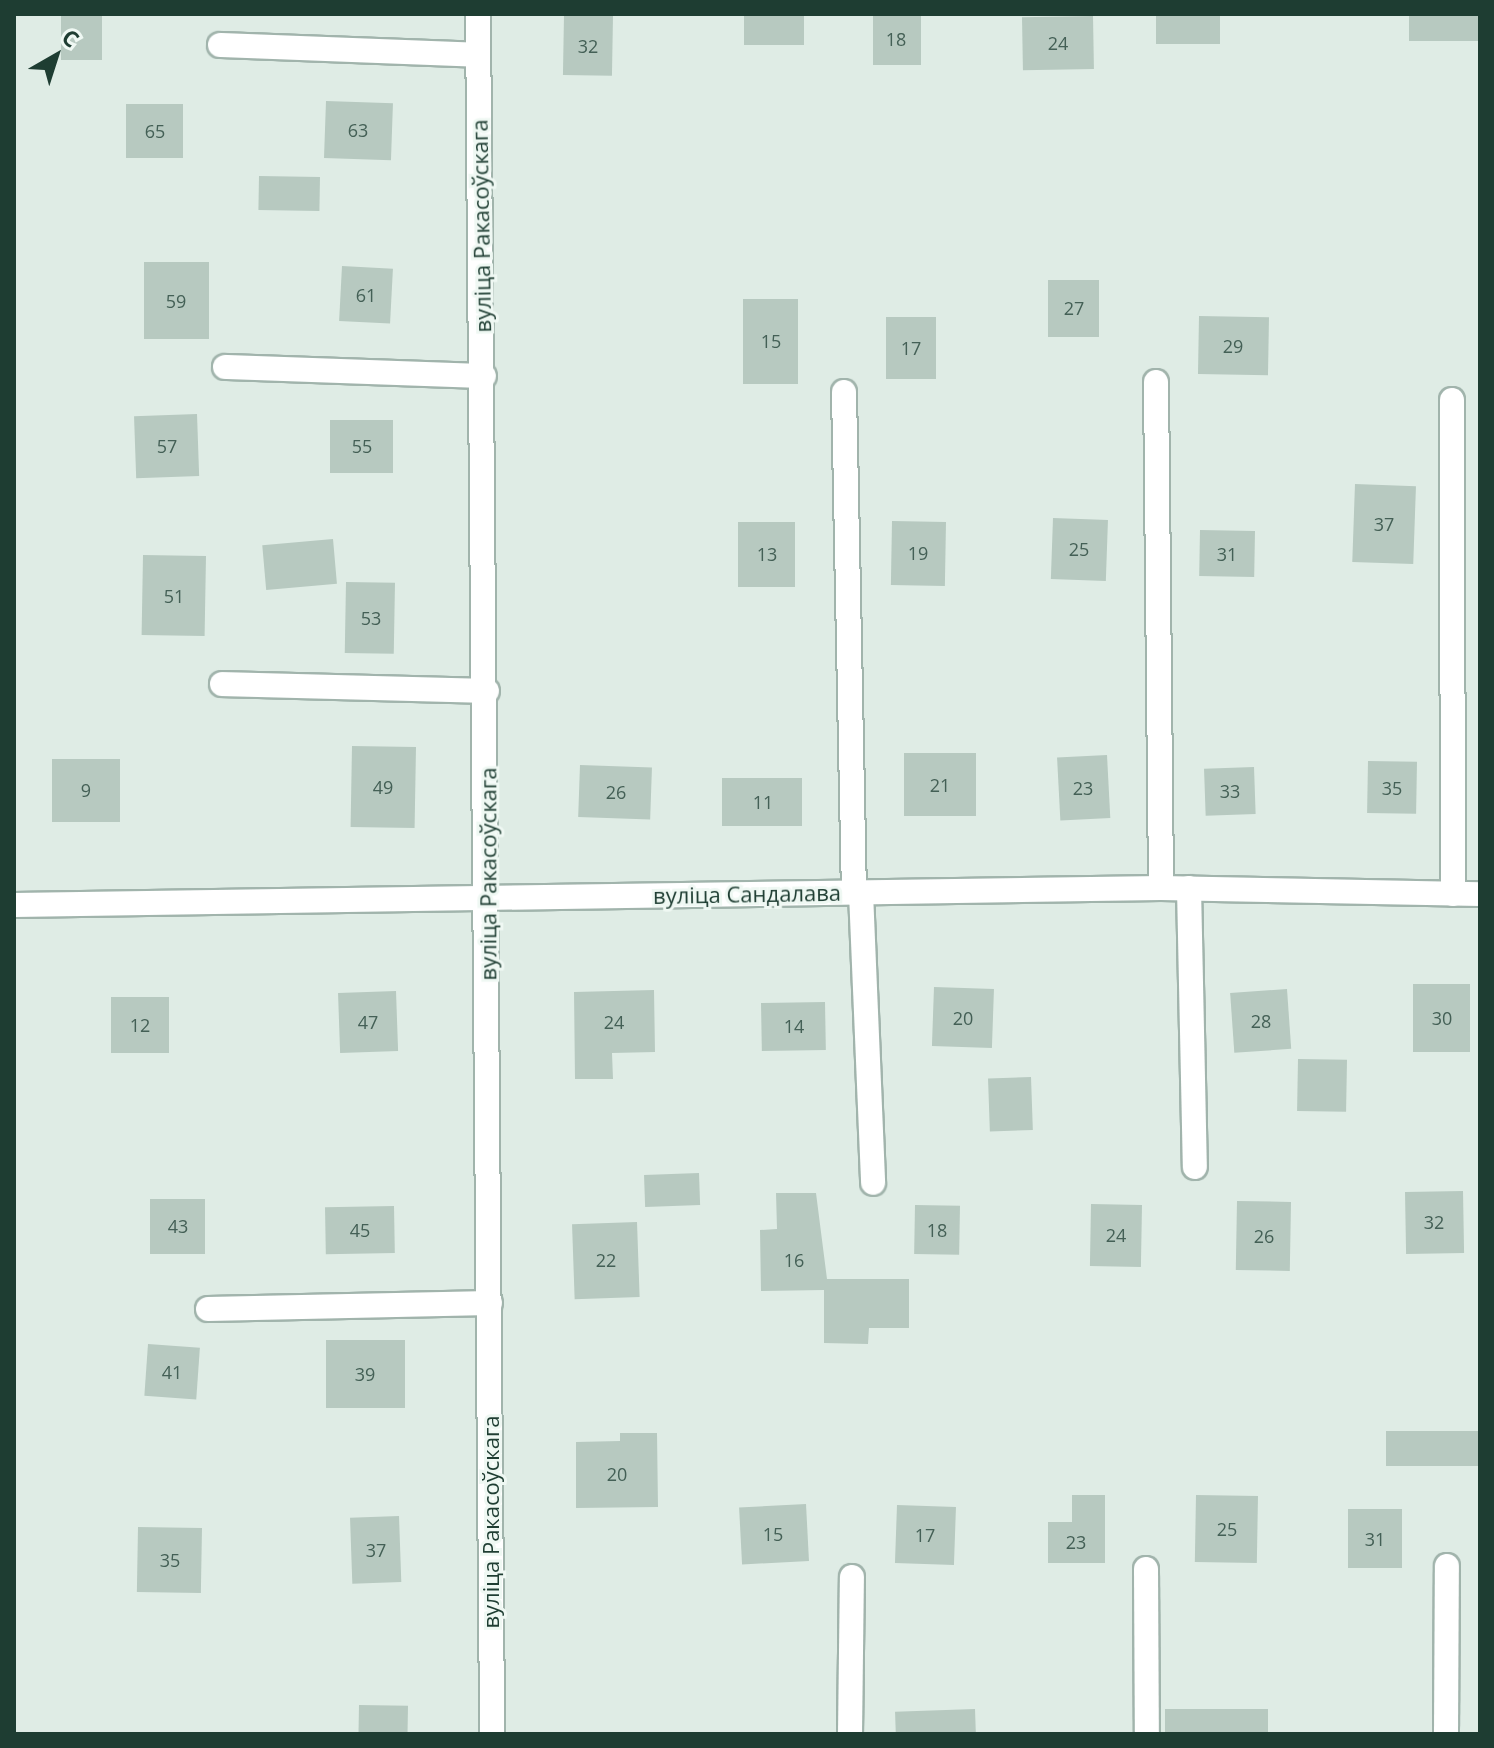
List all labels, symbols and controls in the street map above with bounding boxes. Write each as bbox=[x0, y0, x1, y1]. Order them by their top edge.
north arrow bbox=[16, 16, 96, 96]
text: С bbox=[56, 21, 86, 53]
house number: 18 bbox=[886, 28, 906, 50]
house number: 24 bbox=[1048, 32, 1068, 54]
house number: 32 bbox=[578, 35, 598, 57]
house number: 63 bbox=[348, 119, 368, 141]
street label: вуліца Ракасоўскага bbox=[466, 119, 496, 333]
house number: 65 bbox=[145, 120, 165, 142]
house number: 61 bbox=[356, 284, 376, 306]
house number: 59 bbox=[166, 290, 186, 312]
house number: 27 bbox=[1064, 297, 1084, 319]
house number: 15 bbox=[761, 330, 781, 352]
house number: 29 bbox=[1223, 335, 1243, 357]
house number: 17 bbox=[901, 337, 921, 359]
house number: 57 bbox=[157, 435, 177, 457]
house number: 55 bbox=[352, 435, 372, 457]
house number: 37 bbox=[1374, 513, 1394, 535]
house number: 25 bbox=[1069, 538, 1089, 560]
house number: 19 bbox=[908, 542, 928, 564]
house number: 13 bbox=[757, 543, 777, 565]
house number: 31 bbox=[1217, 543, 1237, 565]
house number: 51 bbox=[164, 585, 184, 607]
house number: 53 bbox=[361, 607, 381, 629]
street label: вуліца Ракасоўскага bbox=[475, 767, 501, 981]
house number: 21 bbox=[930, 774, 950, 796]
house number: 49 bbox=[373, 776, 393, 798]
house number: 23 bbox=[1073, 777, 1093, 799]
house number: 35 bbox=[1382, 777, 1402, 799]
house number: 9 bbox=[81, 779, 91, 801]
house number: 33 bbox=[1220, 780, 1240, 802]
house number: 26 bbox=[606, 781, 626, 803]
house number: 11 bbox=[753, 791, 773, 813]
street label: вуліца Сандалава bbox=[653, 879, 841, 909]
house number: 20 bbox=[953, 1007, 973, 1029]
house number: 30 bbox=[1432, 1007, 1452, 1029]
house number: 28 bbox=[1251, 1010, 1271, 1032]
house number: 47 bbox=[358, 1011, 378, 1033]
house number: 24 bbox=[604, 1011, 624, 1033]
house number: 12 bbox=[130, 1014, 150, 1036]
house number: 14 bbox=[784, 1015, 804, 1037]
house number: 32 bbox=[1424, 1211, 1444, 1233]
house number: 43 bbox=[168, 1215, 188, 1237]
house number: 45 bbox=[350, 1219, 370, 1241]
house number: 18 bbox=[927, 1219, 947, 1241]
house number: 24 bbox=[1106, 1224, 1126, 1246]
house number: 26 bbox=[1254, 1225, 1274, 1247]
house number: 22 bbox=[596, 1249, 616, 1271]
house number: 16 bbox=[784, 1249, 804, 1271]
house number: 41 bbox=[162, 1361, 182, 1383]
house number: 39 bbox=[355, 1363, 375, 1385]
street label: вуліца Ракасоўскага bbox=[478, 1415, 504, 1629]
house number: 20 bbox=[607, 1463, 627, 1485]
house number: 25 bbox=[1217, 1518, 1237, 1540]
house number: 15 bbox=[763, 1523, 783, 1545]
house number: 17 bbox=[915, 1524, 935, 1546]
house number: 31 bbox=[1365, 1528, 1385, 1550]
house number: 23 bbox=[1066, 1531, 1086, 1553]
house number: 37 bbox=[366, 1539, 386, 1561]
house number: 35 bbox=[160, 1549, 180, 1571]

